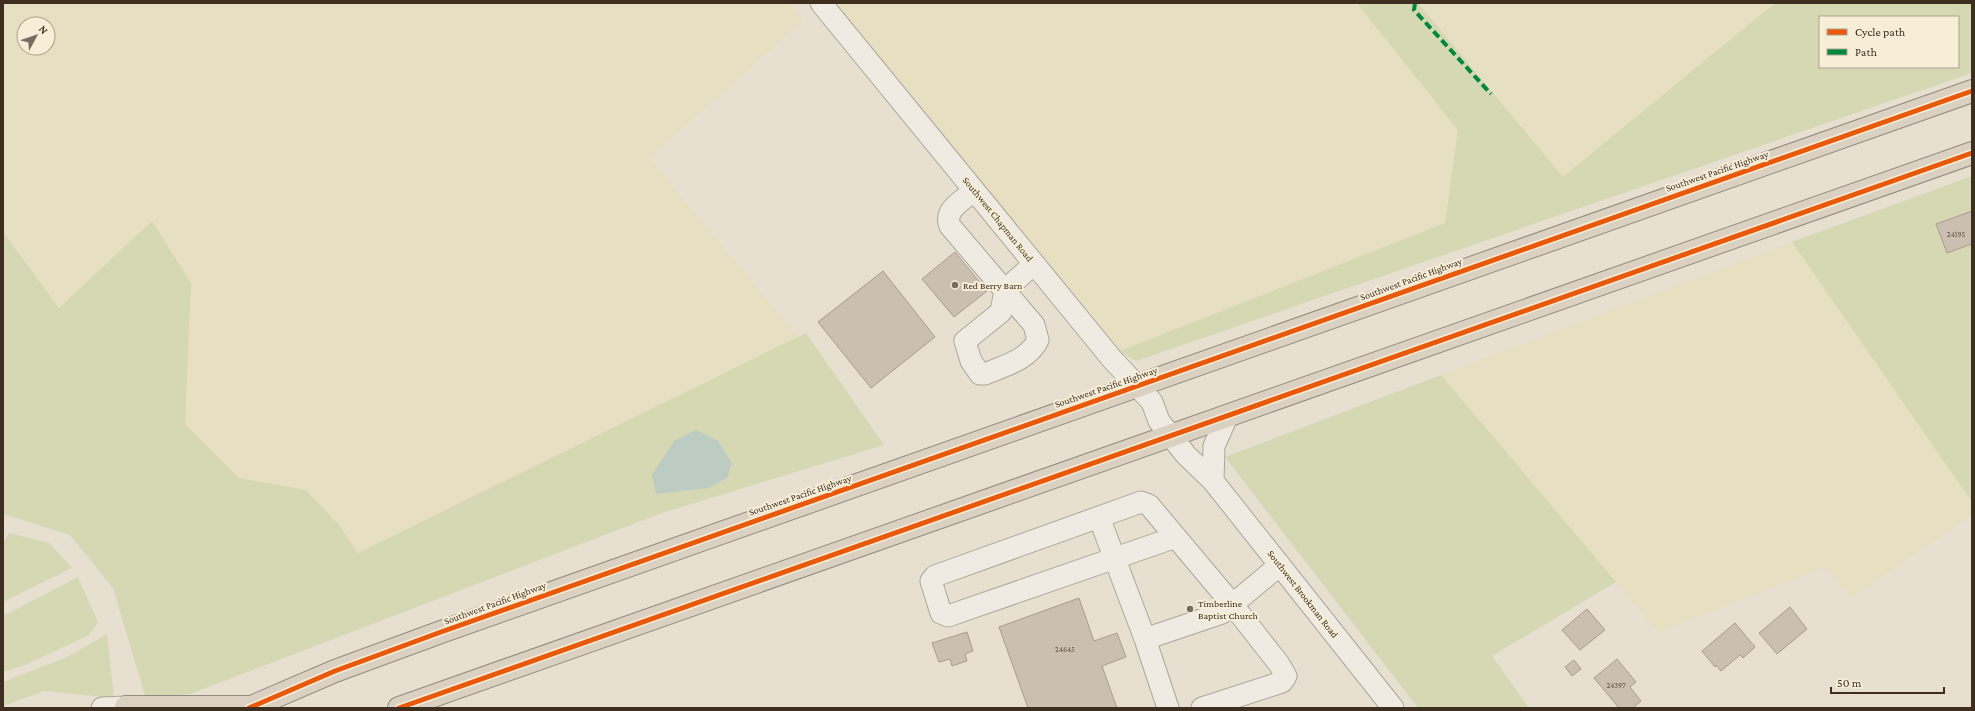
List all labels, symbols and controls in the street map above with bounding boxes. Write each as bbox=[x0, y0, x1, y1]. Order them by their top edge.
north arrow bbox=[16, 16, 56, 56]
legend bbox=[1819, 16, 1959, 68]
text: N bbox=[37, 23, 51, 37]
text: Cycle path bbox=[1855, 25, 1906, 39]
text: Path bbox=[1855, 45, 1877, 59]
street label: Southwest Pacific Highway bbox=[1664, 148, 1770, 194]
street label: Southwest Chapman Road bbox=[960, 174, 1036, 264]
house number: 24195 bbox=[1947, 230, 1965, 239]
street label: Southwest Pacific Highway bbox=[1358, 255, 1464, 303]
marker: Red Berry Barn bbox=[950, 280, 960, 290]
place label: Red Berry Barn bbox=[963, 280, 1023, 291]
street label: Southwest Pacific Highway bbox=[1053, 364, 1159, 410]
street label: Southwest Pacific Highway bbox=[747, 472, 853, 518]
street label: Southwest Brookman Road bbox=[1265, 548, 1341, 641]
street label: Southwest Pacific Highway bbox=[442, 579, 548, 627]
place label: Timberline Baptist Church bbox=[1198, 598, 1258, 621]
marker: Timberline Baptist Church bbox=[1185, 604, 1195, 614]
house number: 24645 bbox=[1055, 645, 1075, 654]
scale bar bbox=[1831, 669, 1944, 695]
text: 50 m bbox=[1837, 676, 1862, 690]
house number: 24397 bbox=[1606, 681, 1626, 690]

